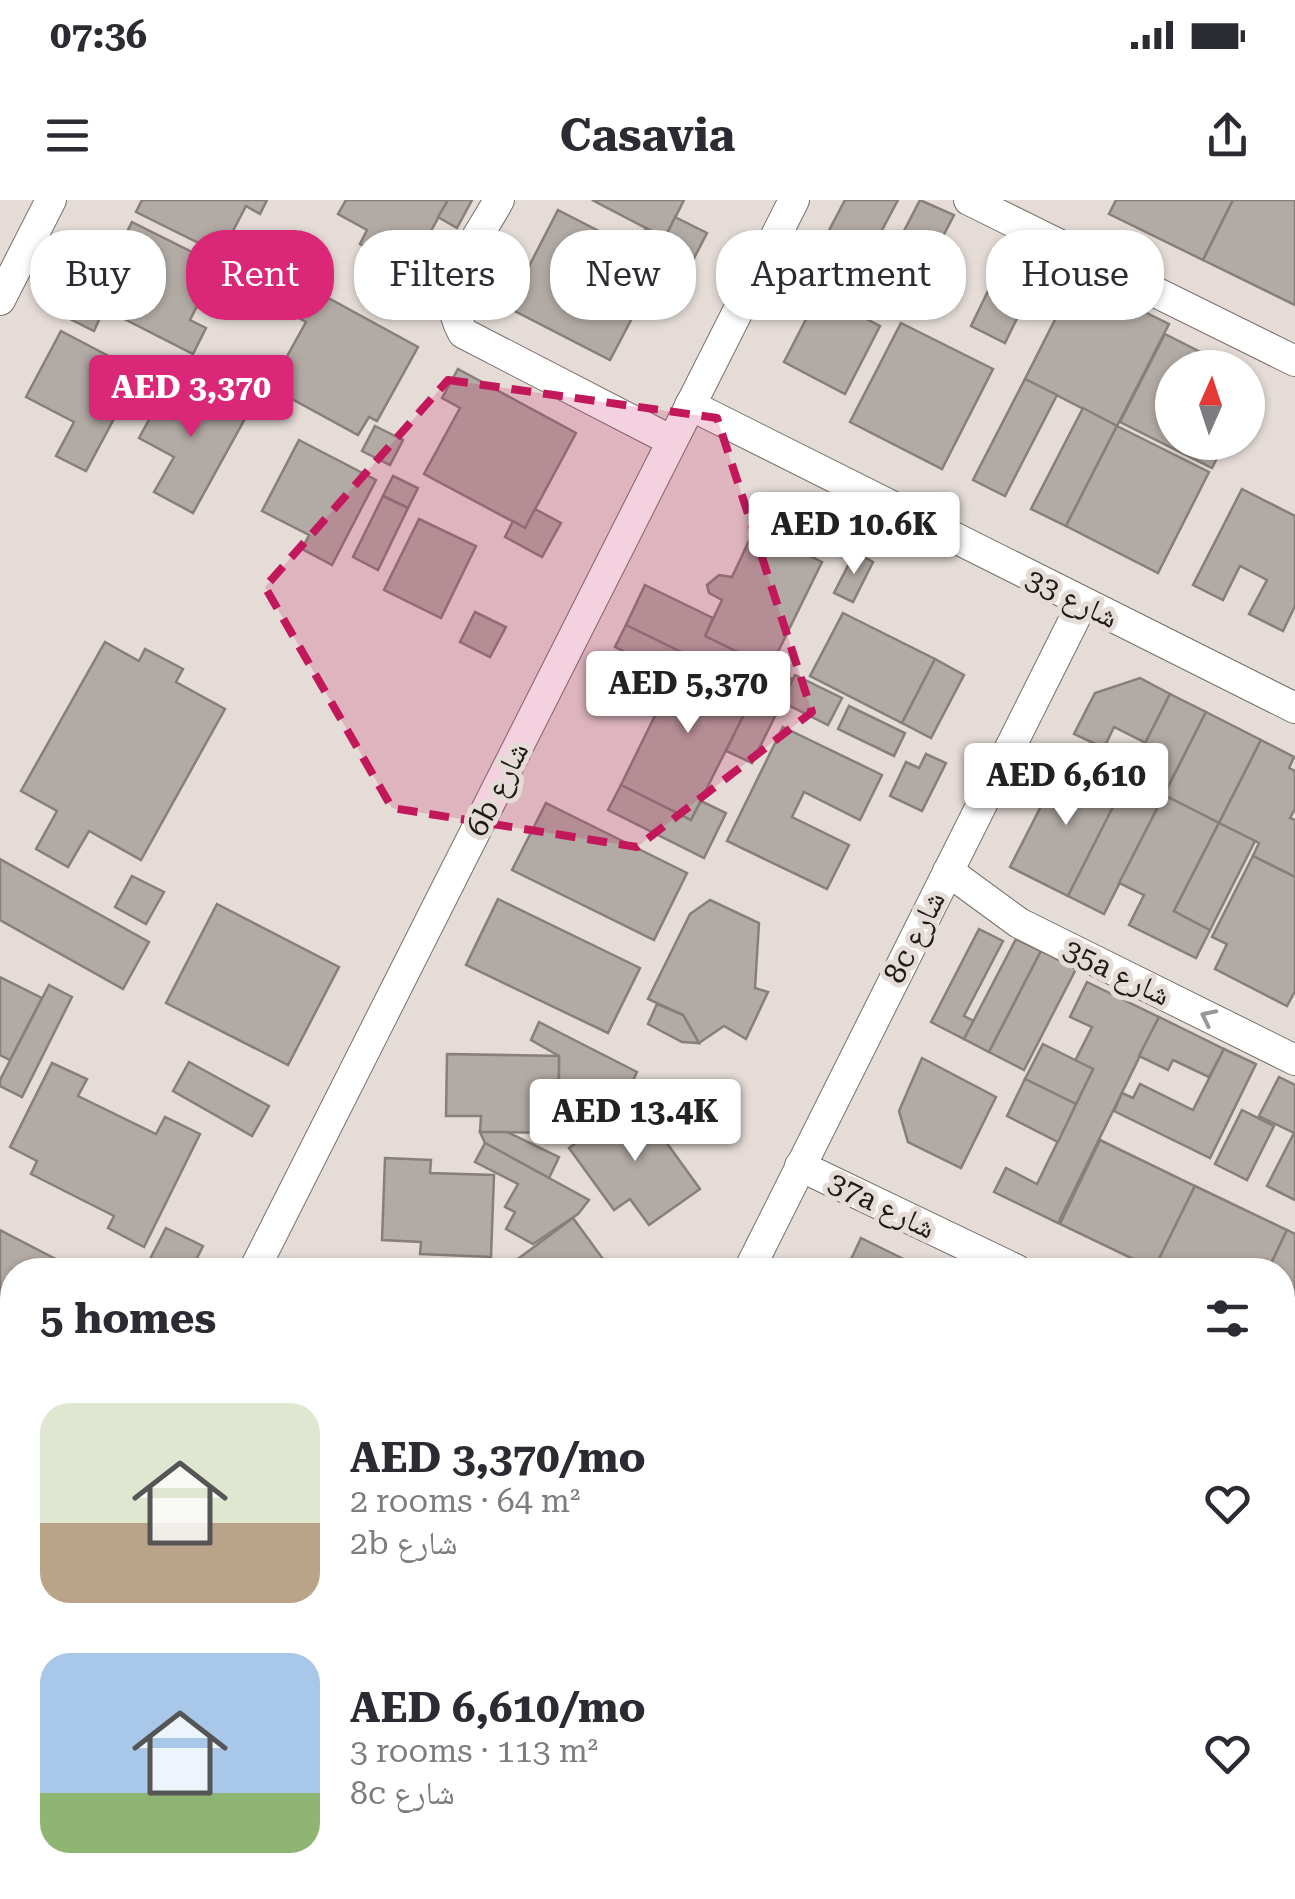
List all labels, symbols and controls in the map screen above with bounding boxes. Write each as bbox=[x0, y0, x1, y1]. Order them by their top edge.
text: 07:36 bbox=[50, 13, 147, 57]
icon: menu bbox=[40, 108, 95, 163]
icon: share bbox=[1200, 108, 1255, 163]
text: Casavia bbox=[560, 109, 735, 162]
chip: Buy bbox=[30, 230, 166, 320]
chip: Rent bbox=[186, 230, 334, 320]
chip: Filters bbox=[354, 230, 530, 320]
chip: New bbox=[550, 230, 696, 320]
chip: Apartment bbox=[716, 230, 966, 320]
chip: House bbox=[986, 230, 1164, 320]
north arrow bbox=[1155, 350, 1265, 460]
map controls bbox=[1155, 350, 1265, 460]
pin: AED 3,370 bbox=[77, 355, 305, 440]
text: AED 3,370 bbox=[111, 368, 271, 406]
pin: AED 10.6K bbox=[740, 492, 968, 577]
text: AED 10.6K bbox=[771, 505, 937, 543]
street label: شارع 33 bbox=[1019, 561, 1124, 637]
pin: AED 5,370 bbox=[574, 651, 802, 736]
text: AED 5,370 bbox=[608, 664, 768, 702]
street label: 6b شارع bbox=[459, 736, 537, 843]
pin: AED 6,610 bbox=[952, 743, 1180, 828]
text: AED 6,610 bbox=[986, 756, 1146, 794]
street label: 8c شارع bbox=[876, 885, 954, 990]
street label: 35a شارع bbox=[1057, 931, 1176, 1015]
one-way arrow bbox=[1200, 1010, 1218, 1029]
pin: AED 13.4K bbox=[521, 1079, 749, 1164]
text: AED 13.4K bbox=[552, 1092, 718, 1130]
street label: 37a شارع bbox=[822, 1164, 941, 1248]
icon: filters bbox=[1200, 1291, 1255, 1346]
text: 5 homes bbox=[40, 1294, 216, 1343]
text: AED 3,370/mo bbox=[350, 1433, 646, 1482]
icon: home bbox=[120, 1443, 240, 1563]
icon: heart bbox=[1200, 1476, 1255, 1531]
text: 2 rooms · 64 m² bbox=[350, 1482, 580, 1520]
text: 2b شارع bbox=[350, 1524, 458, 1562]
text: AED 6,610/mo bbox=[350, 1683, 646, 1732]
icon: home bbox=[120, 1693, 240, 1813]
icon: heart bbox=[1200, 1726, 1255, 1781]
text: 3 rooms · 113 m² bbox=[350, 1732, 598, 1770]
text: 8c شارع bbox=[350, 1774, 455, 1812]

